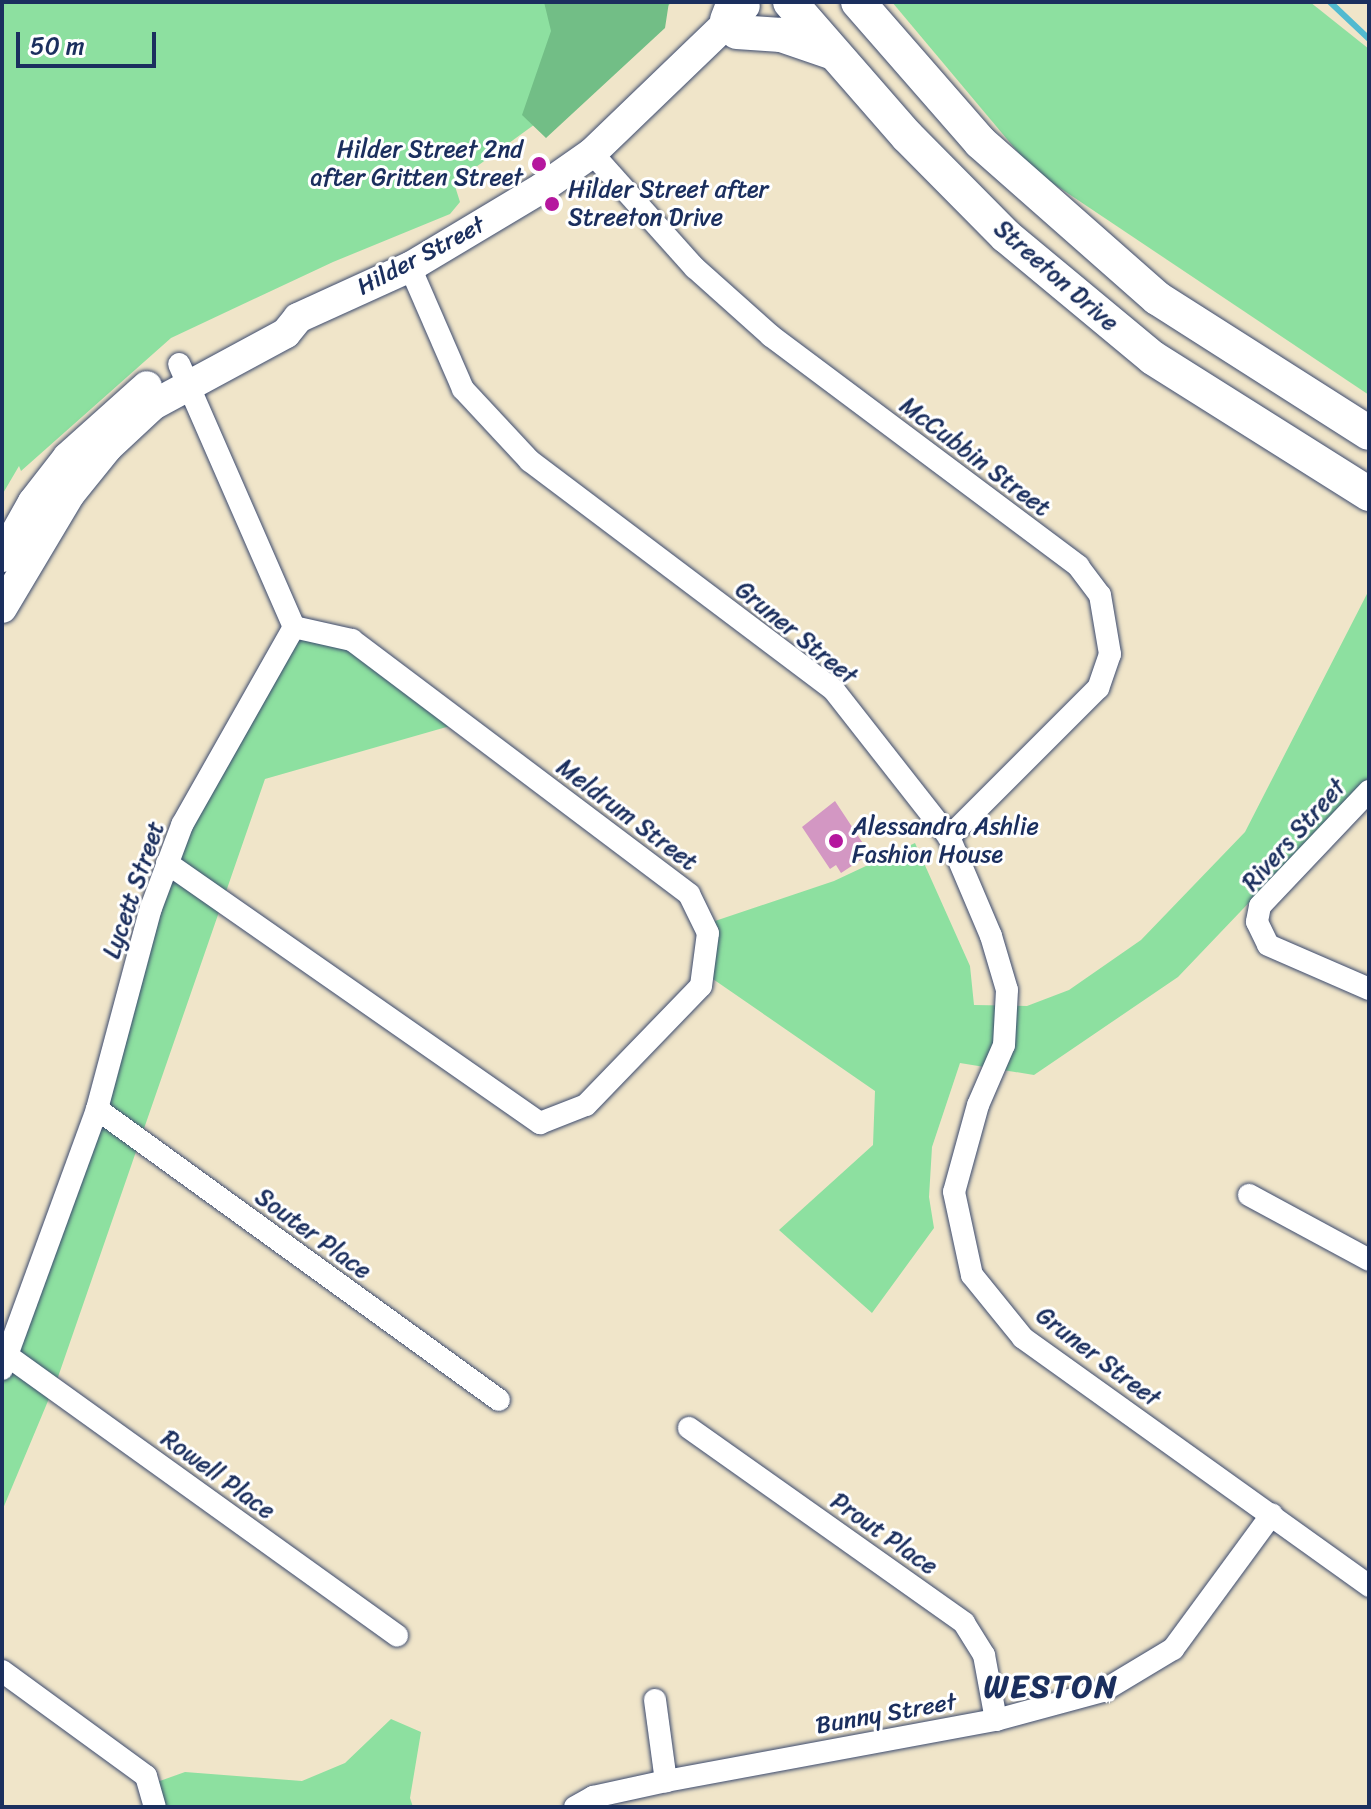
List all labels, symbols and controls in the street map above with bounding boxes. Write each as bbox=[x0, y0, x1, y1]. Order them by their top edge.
scale bar bbox=[20, 16, 160, 66]
text: 50 m bbox=[30, 25, 85, 67]
place label: Hilder Street 2nd after Gritten Street bbox=[310, 136, 523, 192]
marker: Hilder Street 2nd after Gritten Street bbox=[530, 155, 548, 173]
place label: Hilder Street after Streeton Drive bbox=[568, 176, 770, 232]
marker: Hilder Street after Streeton Drive bbox=[543, 195, 561, 213]
street label: Hilder Street bbox=[352, 210, 490, 302]
street label: Streeton Drive bbox=[988, 214, 1124, 338]
street label: McCubbin Street bbox=[894, 391, 1056, 523]
street label: Gruner Street bbox=[729, 575, 863, 691]
street label: Meldrum Street bbox=[551, 753, 703, 877]
street label: Rivers Street bbox=[1236, 773, 1352, 897]
place label: Alessandra Ashlie Fashion House bbox=[852, 813, 1039, 869]
street label: Lycett Street bbox=[97, 817, 171, 963]
marker: Alessandra Ashlie Fashion House bbox=[827, 832, 845, 850]
street label: Souter Place bbox=[250, 1182, 376, 1286]
street label: Gruner Street bbox=[1030, 1301, 1166, 1413]
street label: Rowell Place bbox=[156, 1424, 280, 1526]
street label: Prout Place bbox=[825, 1487, 943, 1581]
district label: WESTON bbox=[984, 1668, 1118, 1706]
street label: Bunny Street bbox=[814, 1687, 958, 1741]

